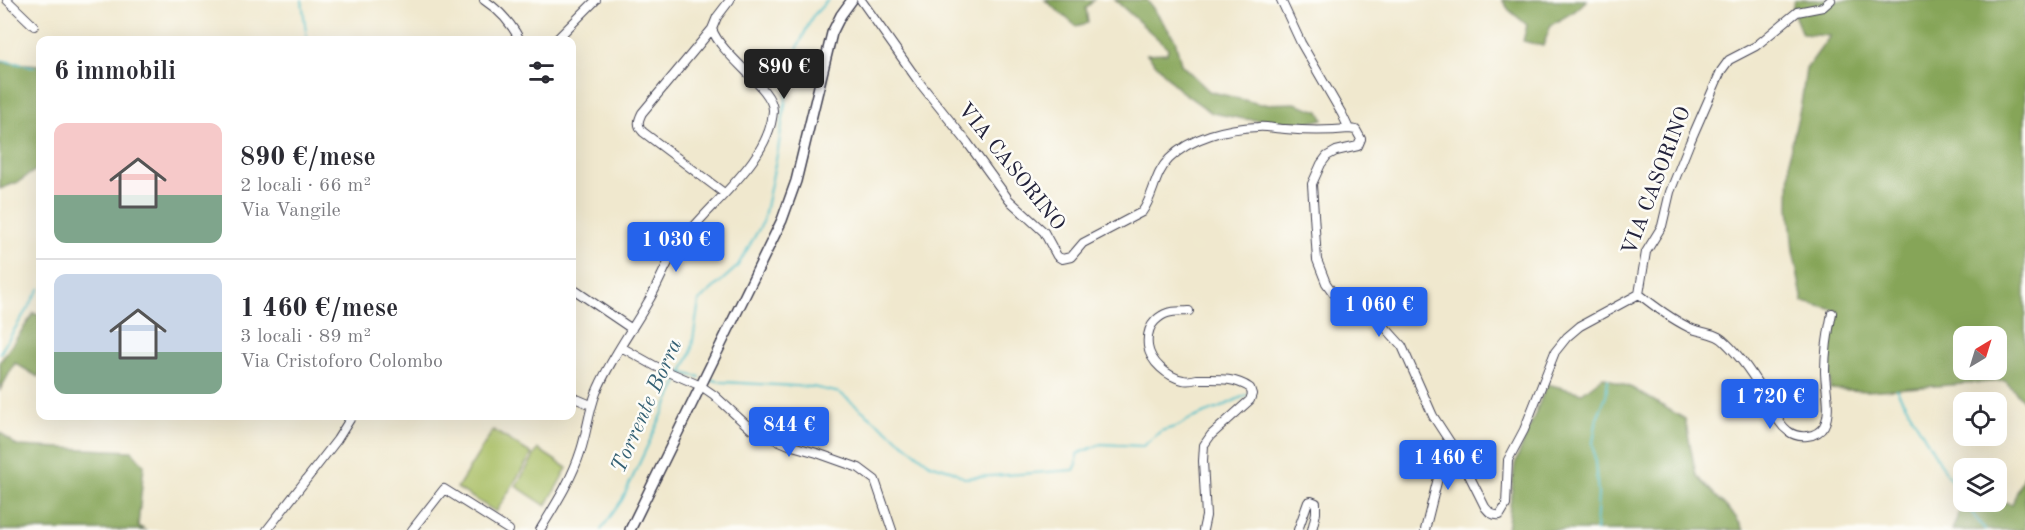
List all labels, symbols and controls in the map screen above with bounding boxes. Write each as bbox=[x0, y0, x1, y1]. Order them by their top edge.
pin: 890 € bbox=[742, 49, 826, 100]
icon: filters bbox=[525, 56, 558, 89]
text: 890 € bbox=[758, 58, 810, 78]
text: 6 immobili bbox=[54, 59, 176, 85]
street label: VIA CASORINO bbox=[953, 99, 1069, 235]
street label: VIA CASORINO bbox=[1619, 104, 1695, 258]
text: 890 €/mese bbox=[240, 145, 376, 171]
icon: home bbox=[102, 147, 174, 219]
text: 2 locali · 66 m² bbox=[240, 176, 371, 196]
text: Via Vangile bbox=[240, 201, 341, 221]
pin: 1 030 € bbox=[621, 222, 731, 273]
text: 1 030 € bbox=[641, 231, 711, 251]
pin: 1 060 € bbox=[1324, 287, 1434, 338]
text: 1 460 €/mese bbox=[240, 296, 398, 322]
text: 1 060 € bbox=[1344, 296, 1414, 316]
icon: home bbox=[102, 298, 174, 370]
north arrow bbox=[1953, 326, 2007, 380]
map controls bbox=[1953, 326, 2007, 512]
text: 3 locali · 89 m² bbox=[240, 327, 371, 347]
water label: Torrente Borra bbox=[608, 335, 686, 476]
text: Via Cristoforo Colombo bbox=[240, 352, 443, 372]
pin: 1 720 € bbox=[1715, 379, 1825, 430]
text: 1 720 € bbox=[1735, 388, 1805, 408]
button: locate bbox=[1953, 392, 2007, 446]
pin: 844 € bbox=[747, 407, 831, 458]
text: 844 € bbox=[763, 416, 815, 436]
pin: 1 460 € bbox=[1393, 440, 1503, 491]
text: 1 460 € bbox=[1413, 449, 1483, 469]
button: layers bbox=[1953, 458, 2007, 512]

